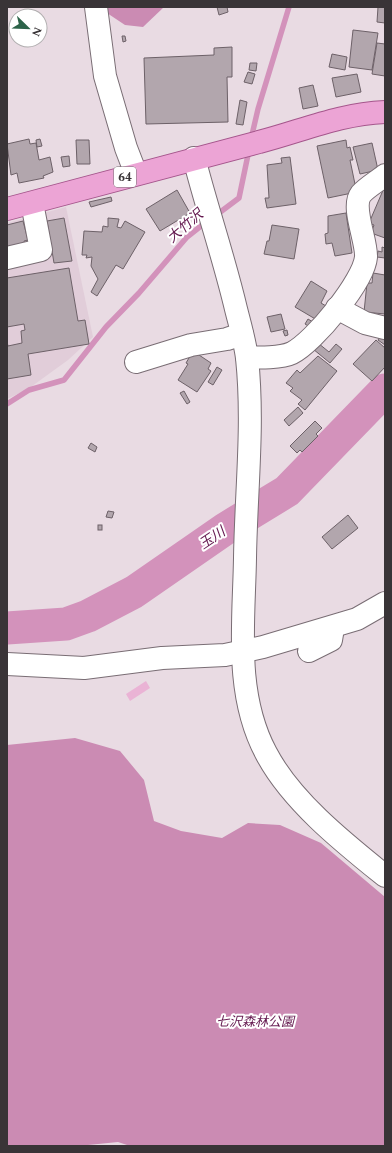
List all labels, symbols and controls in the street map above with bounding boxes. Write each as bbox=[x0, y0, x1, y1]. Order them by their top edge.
north arrow bbox=[8, 8, 48, 48]
text: N bbox=[27, 24, 46, 39]
road number: 64 bbox=[114, 167, 136, 187]
water label: 大竹沢 bbox=[162, 203, 209, 248]
water label: 玉川 bbox=[195, 520, 231, 555]
park label: 七沢森林公園 bbox=[216, 1012, 296, 1032]

